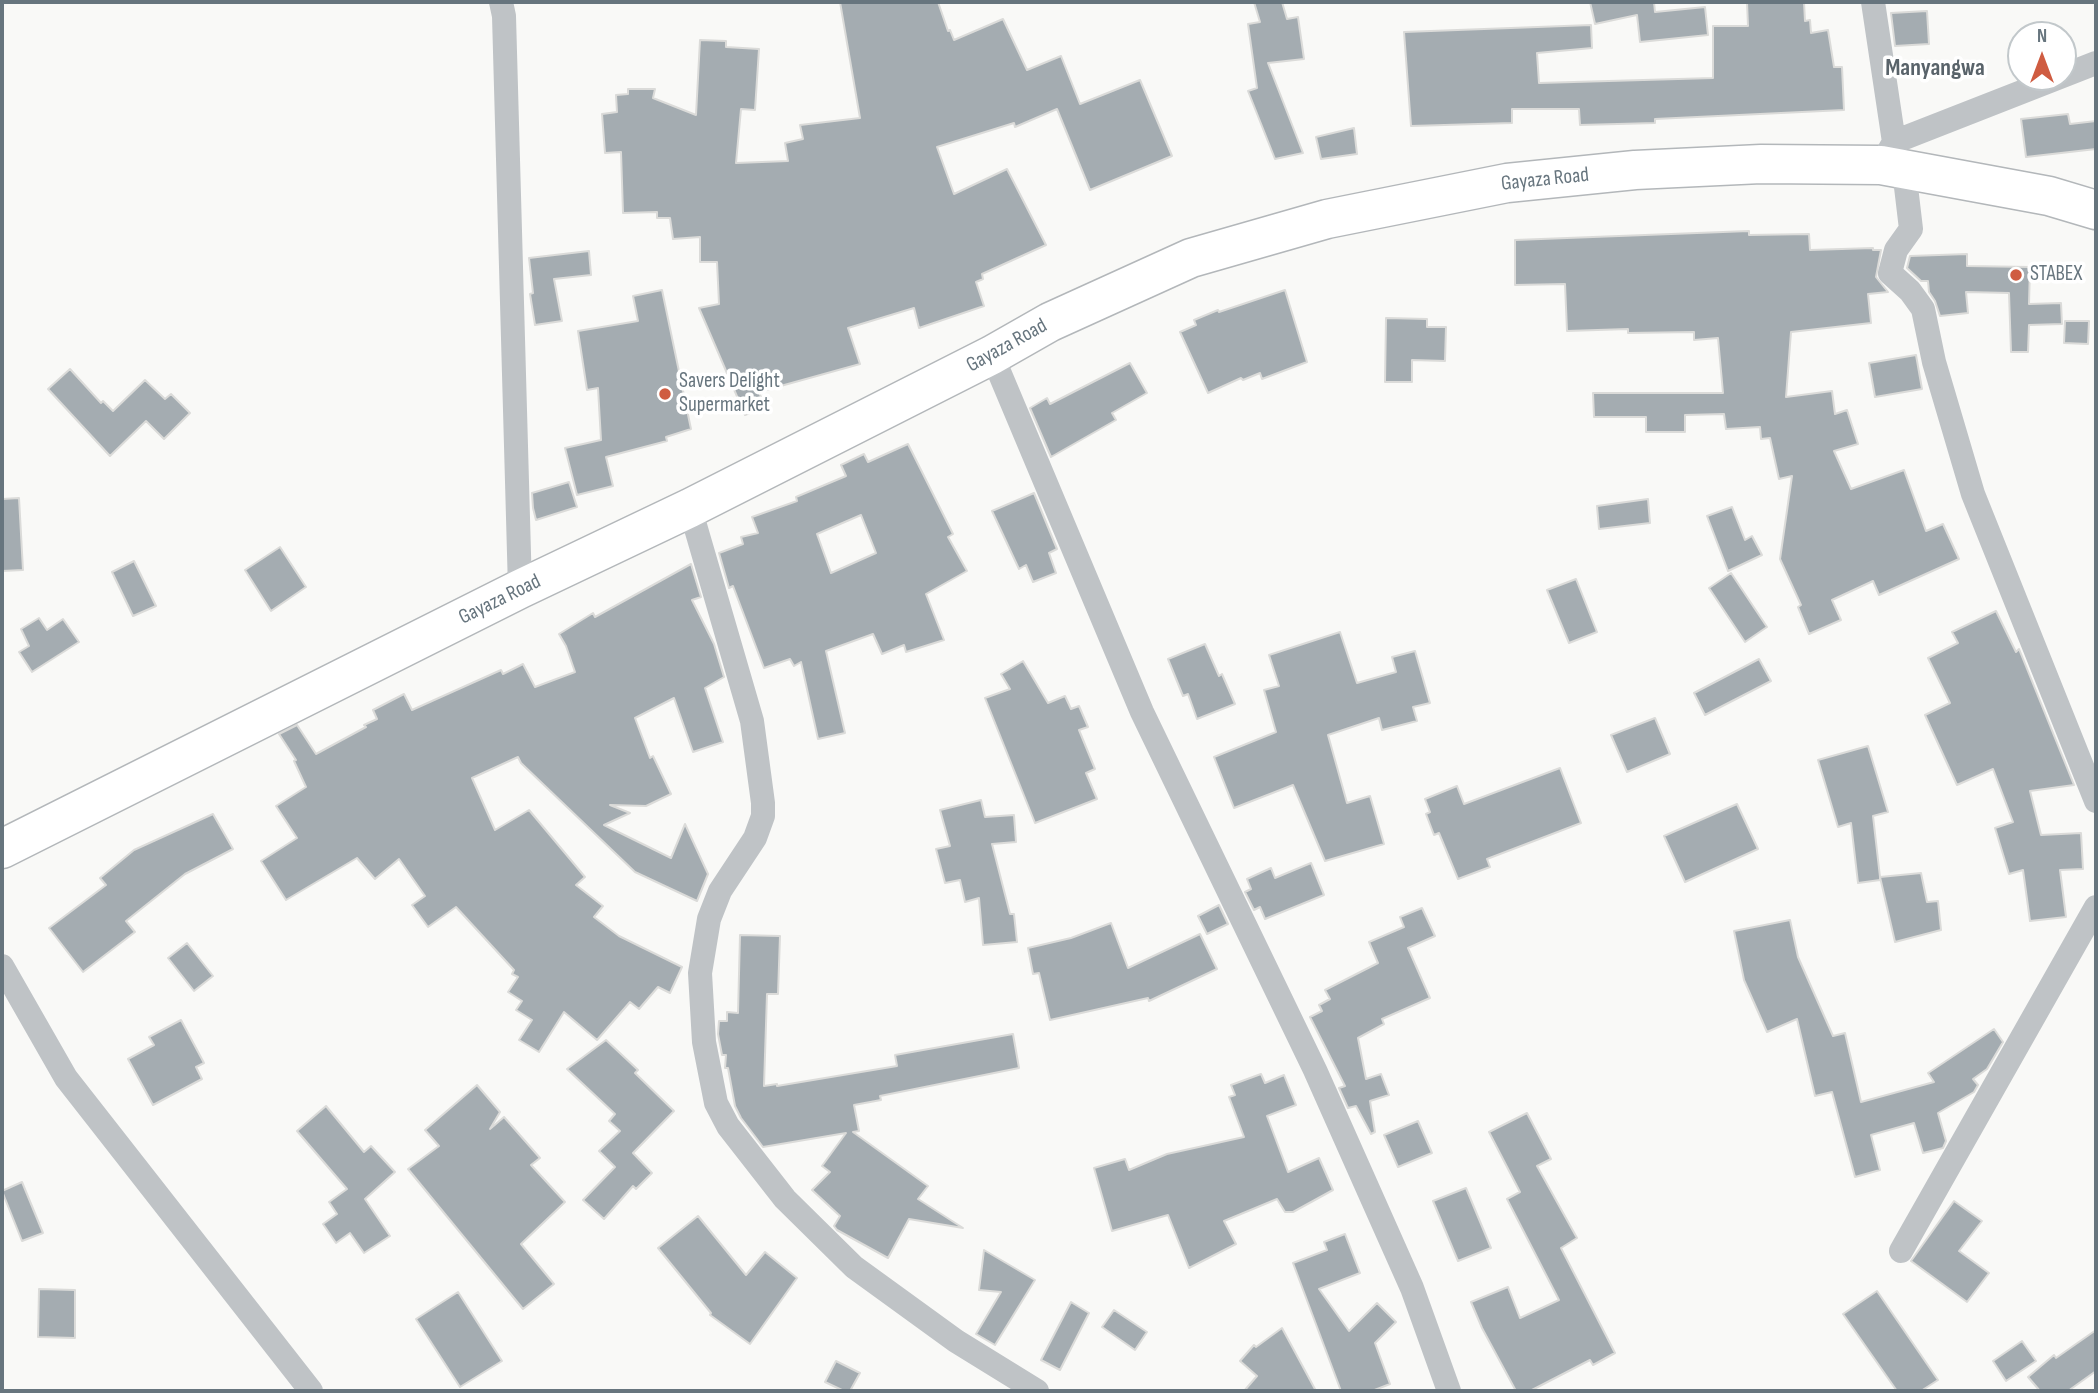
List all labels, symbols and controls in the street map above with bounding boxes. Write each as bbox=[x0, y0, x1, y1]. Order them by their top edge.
north arrow bbox=[2007, 21, 2077, 91]
text: N bbox=[2037, 25, 2047, 48]
district label: Manyangwa bbox=[1885, 55, 1985, 83]
street label: Gayaza Road bbox=[1500, 163, 1590, 197]
place label: STABEX bbox=[2030, 262, 2082, 288]
marker: STABEX bbox=[2008, 267, 2024, 283]
street label: Gayaza Road bbox=[962, 314, 1052, 378]
place label: Savers Delight Supermarket bbox=[679, 369, 780, 419]
marker: Savers Delight Supermarket bbox=[657, 386, 673, 402]
street label: Gayaza Road bbox=[455, 569, 545, 631]

